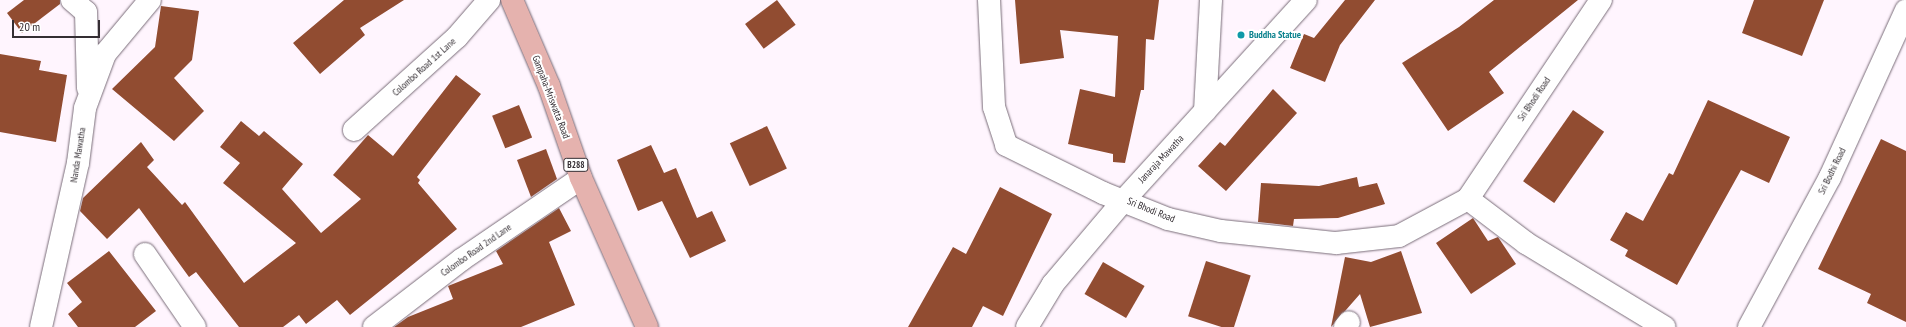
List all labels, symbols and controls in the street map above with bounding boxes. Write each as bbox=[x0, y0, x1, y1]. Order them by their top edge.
scale bar bbox=[14, 12, 102, 38]
text: 20 m bbox=[19, 19, 40, 34]
place label: Buddha Statue bbox=[1249, 29, 1301, 41]
marker: Buddha Statue bbox=[1236, 30, 1246, 40]
street label: Colombo Road 1st Lane bbox=[390, 35, 458, 99]
street label: Gampaha-Mriswatta Road bbox=[530, 54, 572, 140]
street label: Sri Bhodi Road bbox=[1515, 75, 1553, 123]
street label: Nanda Mawatha bbox=[68, 127, 88, 183]
street label: Janaraja Mawatha bbox=[1136, 133, 1186, 185]
street label: Sri Bodhi Road bbox=[1816, 146, 1848, 196]
road number: B288 bbox=[563, 158, 589, 172]
street label: Sri Bhodi Road bbox=[1125, 195, 1177, 225]
street label: Colombo Road 2nd Lane bbox=[438, 221, 514, 279]

